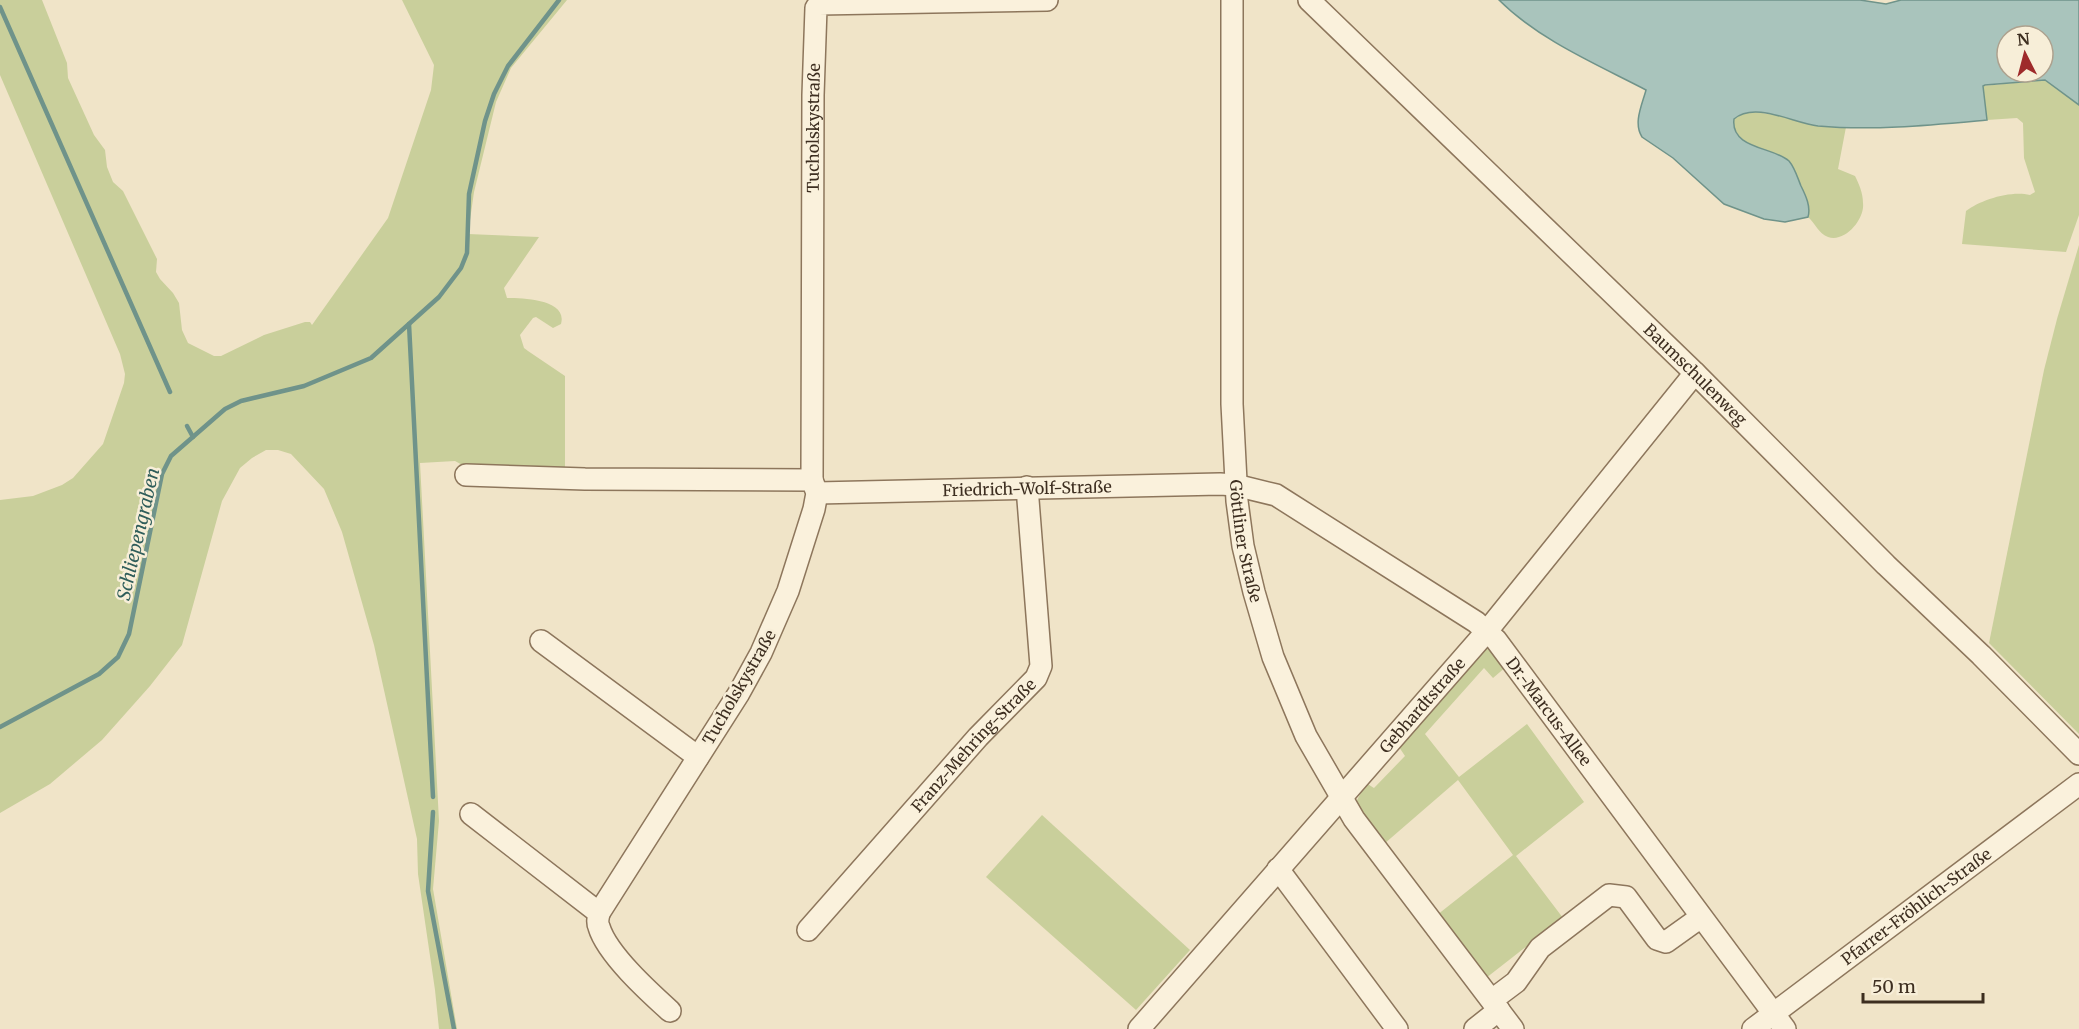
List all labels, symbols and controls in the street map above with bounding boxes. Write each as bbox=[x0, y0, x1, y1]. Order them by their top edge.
north arrow bbox=[1995, 24, 2055, 84]
text: N bbox=[2016, 28, 2031, 50]
street label: Tucholskystraße bbox=[803, 63, 824, 193]
street label: Baumschulenweg bbox=[1640, 319, 1751, 430]
water label: Schliepengraben bbox=[112, 466, 164, 602]
street label: Friedrich-Wolf-Straße bbox=[942, 476, 1112, 500]
street label: Göttliner Straße bbox=[1226, 479, 1267, 605]
street label: Tucholskystraße bbox=[698, 626, 780, 748]
street label: Gebhardtstraße bbox=[1375, 653, 1469, 757]
street label: Dr.-Marcus-Allee bbox=[1502, 653, 1596, 770]
street label: Franz-Mehring-Straße bbox=[907, 674, 1040, 816]
street label: Pfarrer-Fröhlich-Straße bbox=[1837, 844, 1995, 969]
scale bar bbox=[1863, 966, 1983, 1004]
text: 50 m bbox=[1872, 975, 1916, 998]

